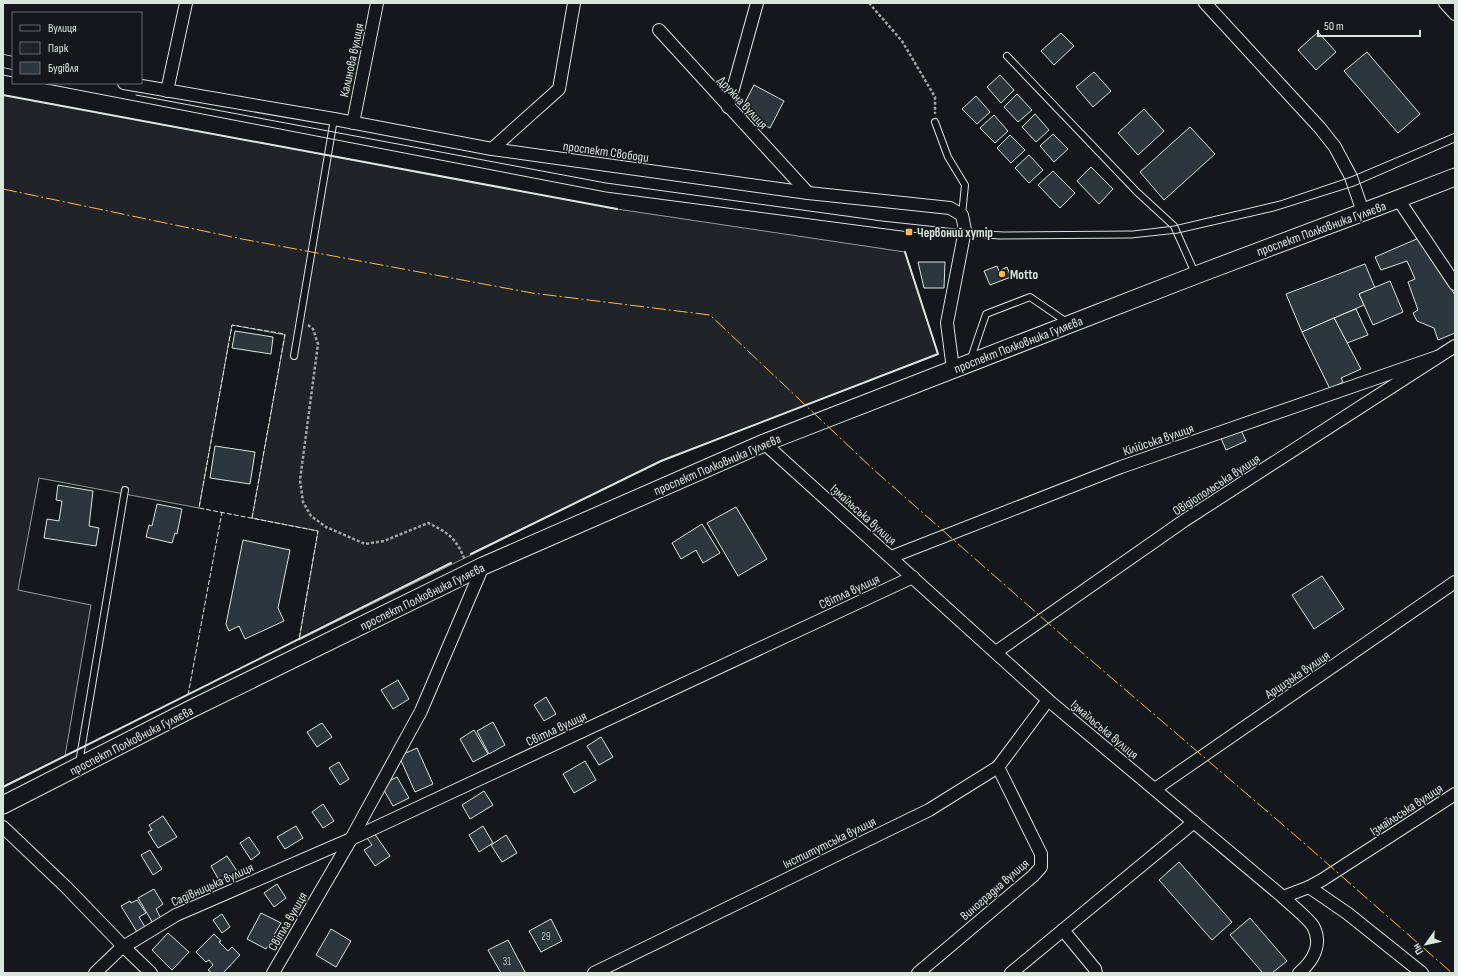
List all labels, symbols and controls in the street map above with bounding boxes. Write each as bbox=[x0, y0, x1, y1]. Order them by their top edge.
legend bbox=[12, 12, 142, 84]
scale bar bbox=[1318, 12, 1420, 38]
text: 50 m bbox=[1324, 19, 1344, 34]
text: Вулиця bbox=[48, 21, 77, 36]
street label: Калинова вулиця bbox=[336, 22, 368, 99]
text: Парк bbox=[48, 41, 69, 56]
text: Будівля bbox=[48, 61, 79, 76]
street label: Дружна вулиця bbox=[714, 73, 771, 133]
street label: проспект Свободи bbox=[562, 138, 650, 166]
street label: проспект Полковника Гуляєва bbox=[1254, 198, 1388, 260]
place label: Червоний хутір bbox=[917, 225, 993, 241]
marker: Червоний хутір bbox=[904, 227, 914, 237]
place label: Motto bbox=[1010, 267, 1038, 283]
marker: Motto bbox=[997, 269, 1007, 279]
street label: проспект Полковника Гуляєва bbox=[952, 313, 1085, 377]
street label: Кілійська вулиця bbox=[1121, 420, 1196, 460]
street label: проспект Полковника Гуляєва bbox=[651, 431, 783, 499]
street label: Овідіопольська вулиця bbox=[1170, 451, 1263, 519]
street label: Ізмаїльська вулиця bbox=[827, 481, 900, 549]
street label: проспект Полковника Гуляєва bbox=[358, 560, 487, 634]
street label: Світла вулиця bbox=[816, 571, 882, 613]
street label: Арцизька вулиця bbox=[1261, 647, 1333, 703]
street label: Ізмаїльська вулиця bbox=[1067, 697, 1142, 763]
street label: проспект Полковника Гуляєва bbox=[67, 703, 196, 779]
street label: Світла вулиця bbox=[523, 708, 589, 750]
street label: Ізмаїльська вулиця bbox=[1367, 780, 1446, 839]
street label: Інститутська вулиця bbox=[780, 813, 879, 872]
street label: Виноградна вулиця bbox=[957, 856, 1032, 924]
street label: Садівницька вулиця bbox=[169, 860, 256, 910]
street label: Світла вулиця bbox=[265, 889, 311, 954]
north arrow bbox=[1406, 924, 1446, 964]
house number: 29 bbox=[541, 930, 551, 943]
text: Пн bbox=[1410, 941, 1426, 957]
house number: 31 bbox=[503, 955, 511, 968]

